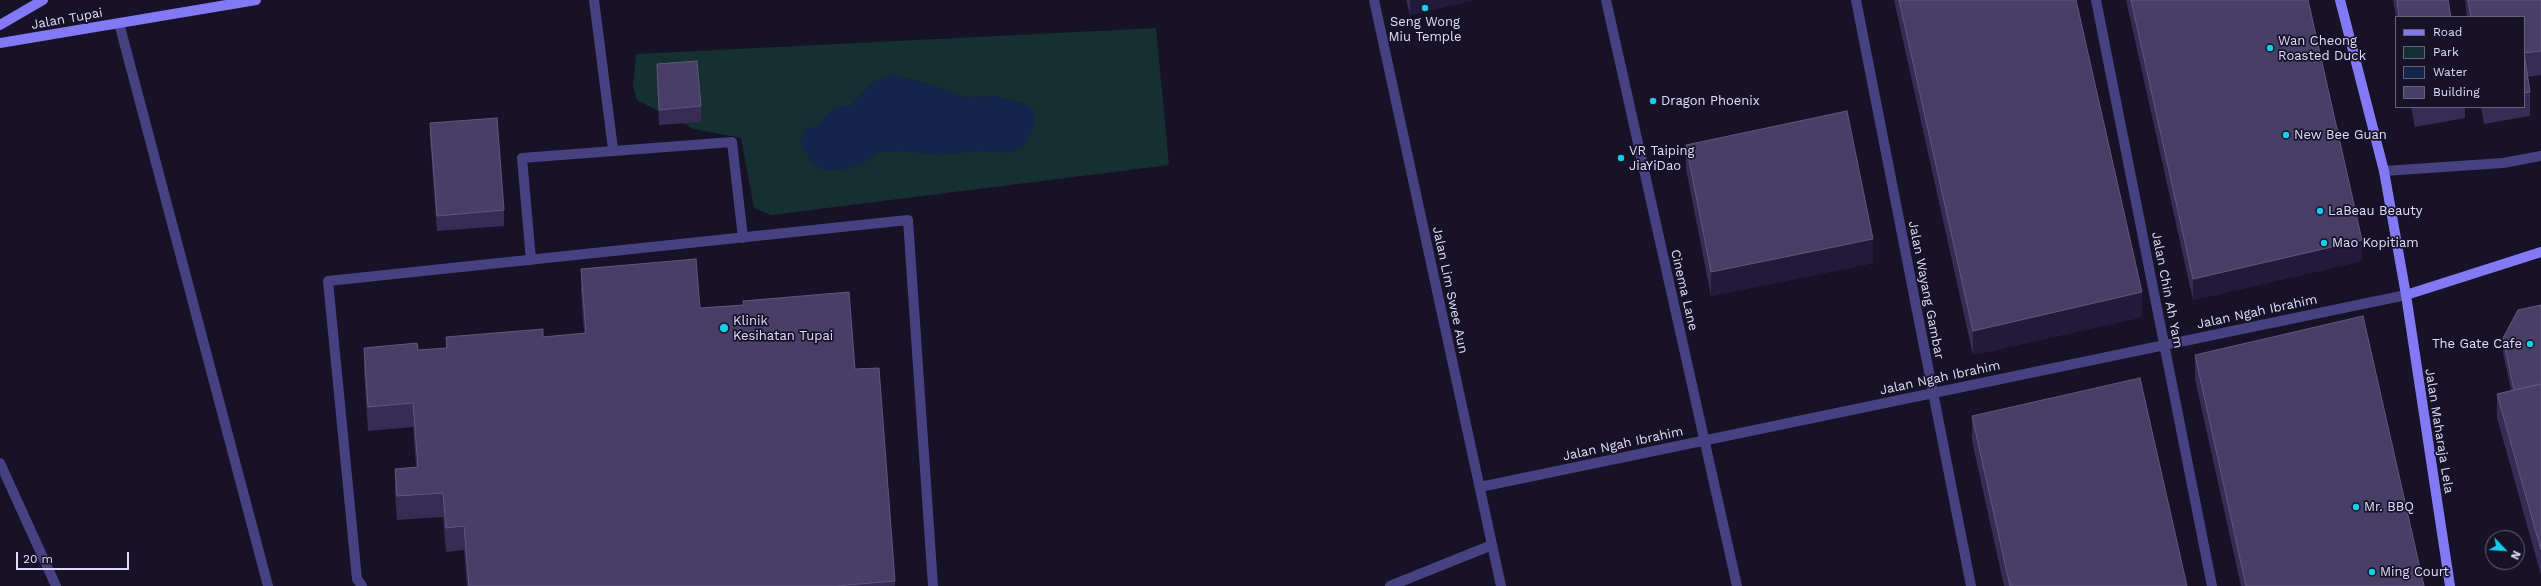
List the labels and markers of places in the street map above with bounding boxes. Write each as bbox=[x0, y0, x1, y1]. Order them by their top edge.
marker: Seng Wong Miu Temple bbox=[1420, 3, 1430, 13]
place label: Seng Wong Miu Temple bbox=[1389, 14, 1461, 45]
place label: Wan Cheong Roasted Duck bbox=[2278, 33, 2366, 64]
marker: Wan Cheong Roasted Duck bbox=[2265, 43, 2275, 53]
place label: Dragon Phoenix bbox=[1661, 93, 1760, 109]
marker: Dragon Phoenix bbox=[1648, 96, 1658, 106]
place label: New Bee Guan bbox=[2294, 127, 2387, 143]
marker: New Bee Guan bbox=[2281, 130, 2291, 140]
place label: VR Taiping JiaYiDao bbox=[1629, 143, 1694, 174]
marker: VR Taiping JiaYiDao bbox=[1616, 153, 1626, 163]
place label: LaBeau Beauty bbox=[2328, 203, 2422, 219]
marker: LaBeau Beauty bbox=[2315, 206, 2325, 216]
place label: Mao Kopitiam bbox=[2332, 235, 2419, 251]
marker: Mao Kopitiam bbox=[2319, 238, 2329, 248]
place label: Klinik Kesihatan Tupai bbox=[733, 313, 833, 344]
marker: Klinik Kesihatan Tupai bbox=[718, 322, 730, 334]
place label: The Gate Cafe bbox=[2432, 336, 2522, 352]
marker: The Gate Cafe bbox=[2525, 339, 2535, 349]
place label: Mr. BBQ bbox=[2364, 499, 2414, 515]
marker: Mr. BBQ bbox=[2351, 502, 2361, 512]
place label: Ming Court bbox=[2380, 564, 2449, 580]
marker: Ming Court bbox=[2367, 567, 2377, 577]

